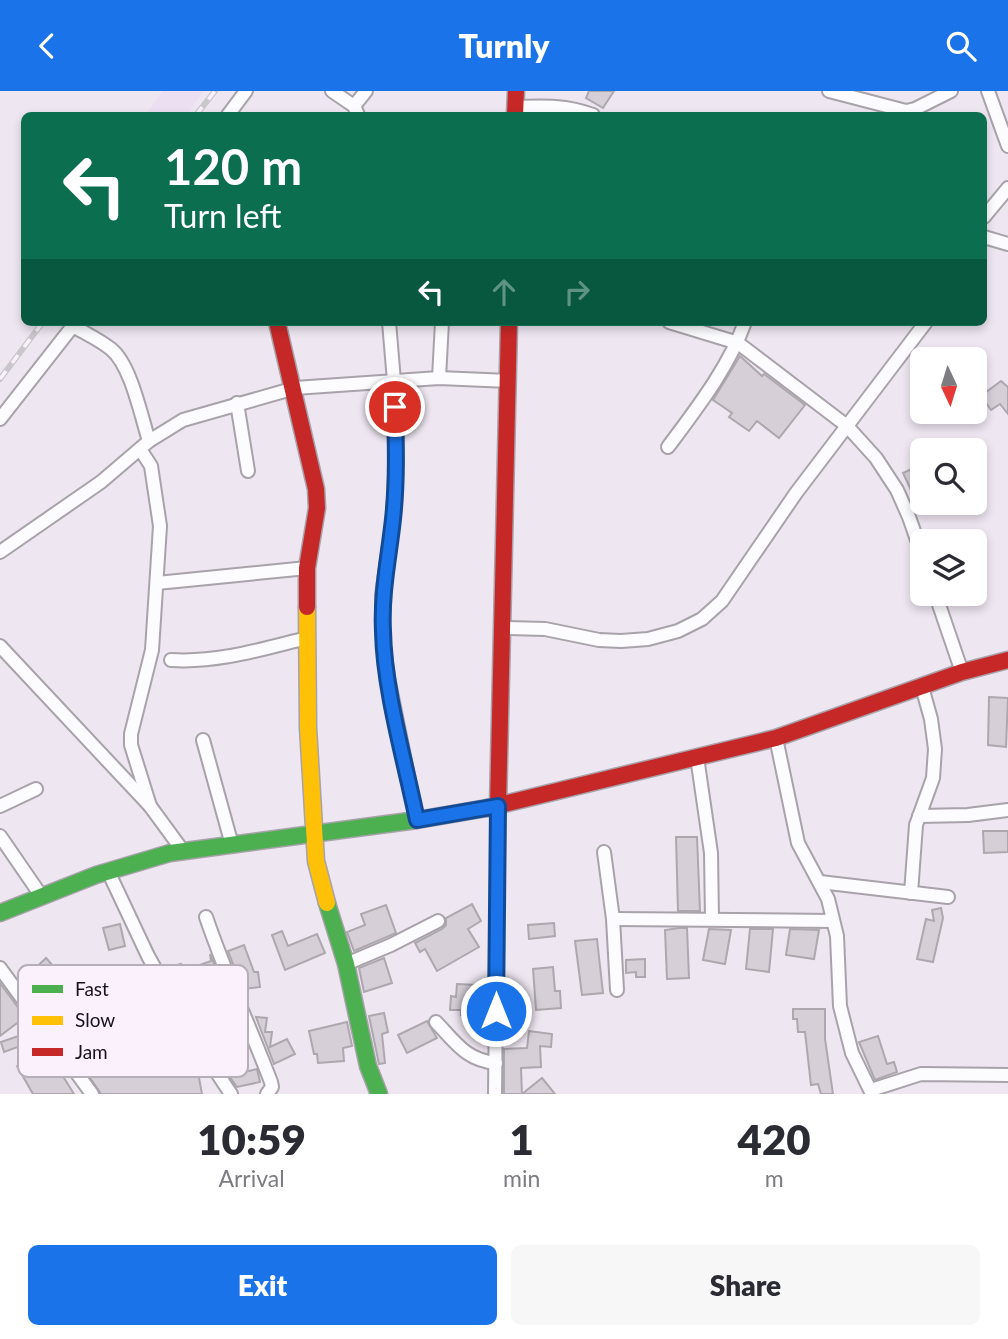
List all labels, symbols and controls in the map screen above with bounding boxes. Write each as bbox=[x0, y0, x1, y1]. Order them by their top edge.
text: Turnly bbox=[458, 26, 550, 65]
icon: back bbox=[28, 27, 66, 65]
icon: search bbox=[942, 27, 980, 65]
text: 120 m bbox=[164, 137, 302, 195]
icon: left bbox=[49, 140, 140, 231]
text: Turn left bbox=[164, 196, 281, 235]
icon: left bbox=[412, 273, 450, 311]
icon: ahead bbox=[485, 273, 523, 311]
icon: right bbox=[558, 273, 596, 311]
north arrow bbox=[910, 347, 987, 423]
map controls bbox=[910, 347, 987, 606]
pin bbox=[365, 377, 425, 437]
icon: arrive bbox=[376, 388, 414, 426]
button: search bbox=[910, 438, 987, 515]
button: layers bbox=[910, 529, 987, 606]
legend bbox=[18, 965, 248, 1077]
position arrow bbox=[459, 974, 533, 1048]
text: Fast bbox=[75, 977, 109, 1000]
text: Slow bbox=[75, 1008, 115, 1031]
text: Jam bbox=[75, 1040, 108, 1063]
text: 10:59 bbox=[197, 1114, 306, 1164]
text: 1 bbox=[510, 1114, 534, 1164]
text: 420 bbox=[738, 1114, 811, 1164]
text: Arrival bbox=[218, 1164, 285, 1192]
text: min bbox=[503, 1164, 540, 1192]
text: m bbox=[765, 1164, 784, 1192]
button: Exit bbox=[28, 1245, 497, 1325]
button: Share bbox=[511, 1245, 980, 1325]

